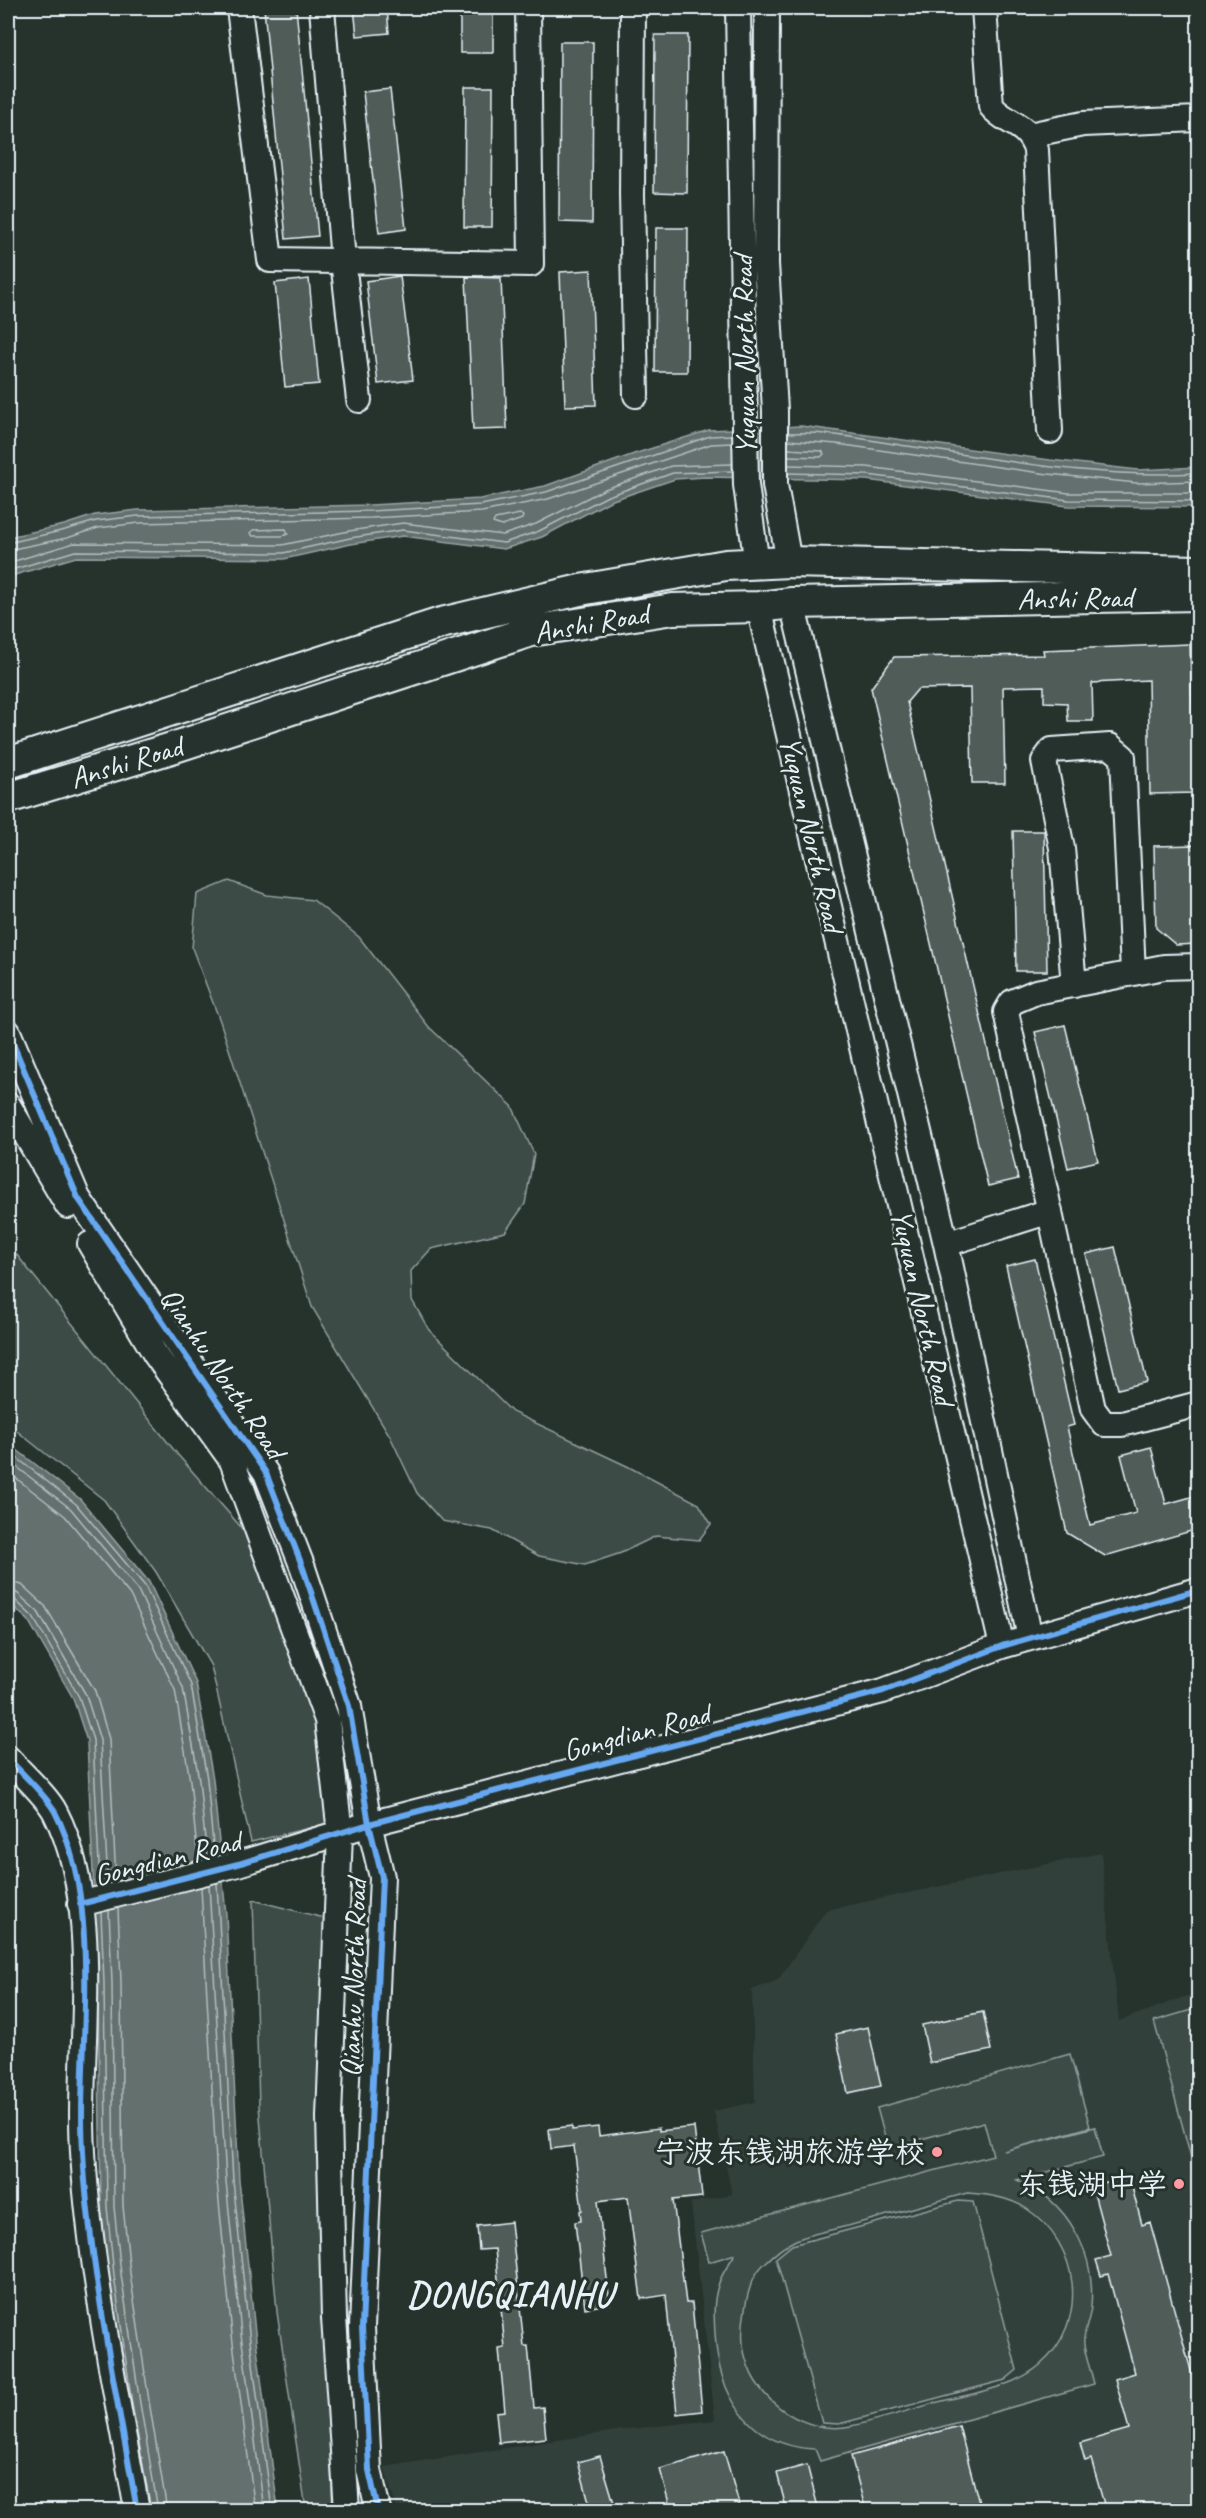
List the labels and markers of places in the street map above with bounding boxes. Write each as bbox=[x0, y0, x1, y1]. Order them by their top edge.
place label: 宁波东钱湖旅游学校 bbox=[655, 2133, 925, 2171]
marker: 宁波东钱湖旅游学校 bbox=[930, 2145, 944, 2159]
place label: 东钱湖中学 bbox=[1017, 2165, 1167, 2203]
marker: 东钱湖中学 bbox=[1172, 2177, 1186, 2191]

